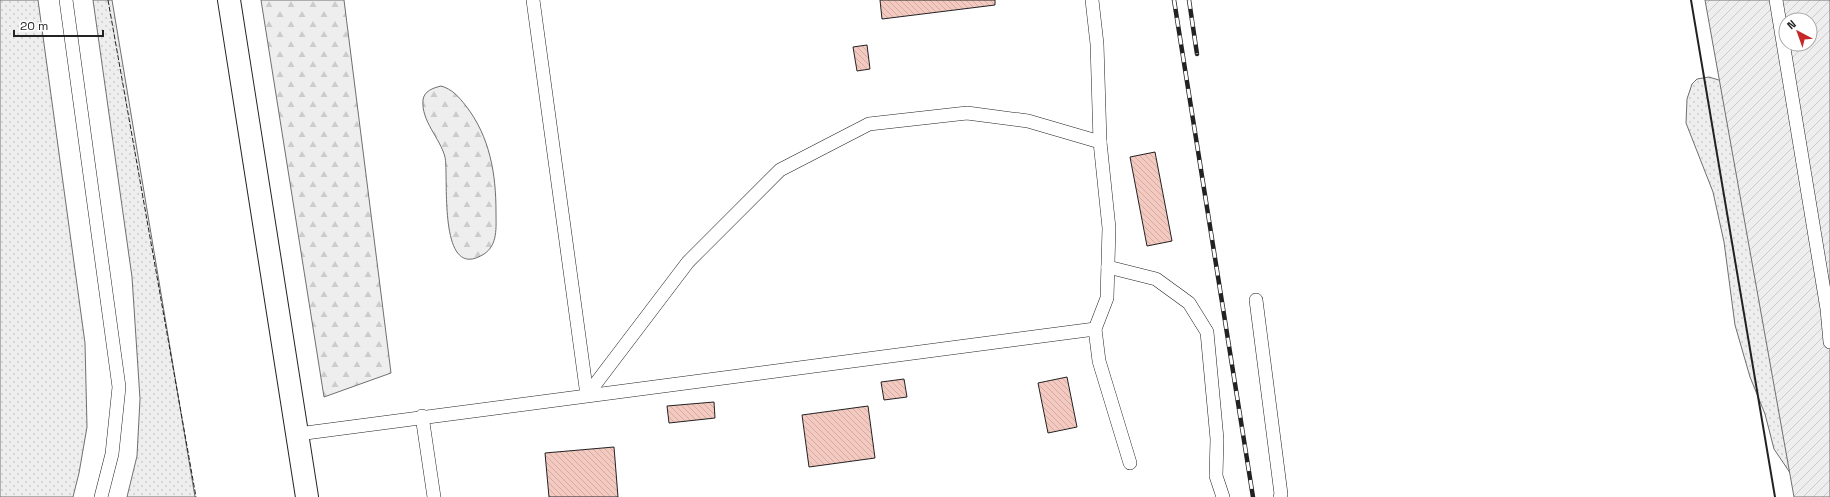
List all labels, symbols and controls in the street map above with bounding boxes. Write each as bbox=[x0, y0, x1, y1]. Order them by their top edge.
scale bar bbox=[14, 12, 103, 38]
north arrow bbox=[1778, 12, 1818, 52]
text: N bbox=[1784, 17, 1799, 32]
text: 20 m bbox=[20, 18, 48, 34]

